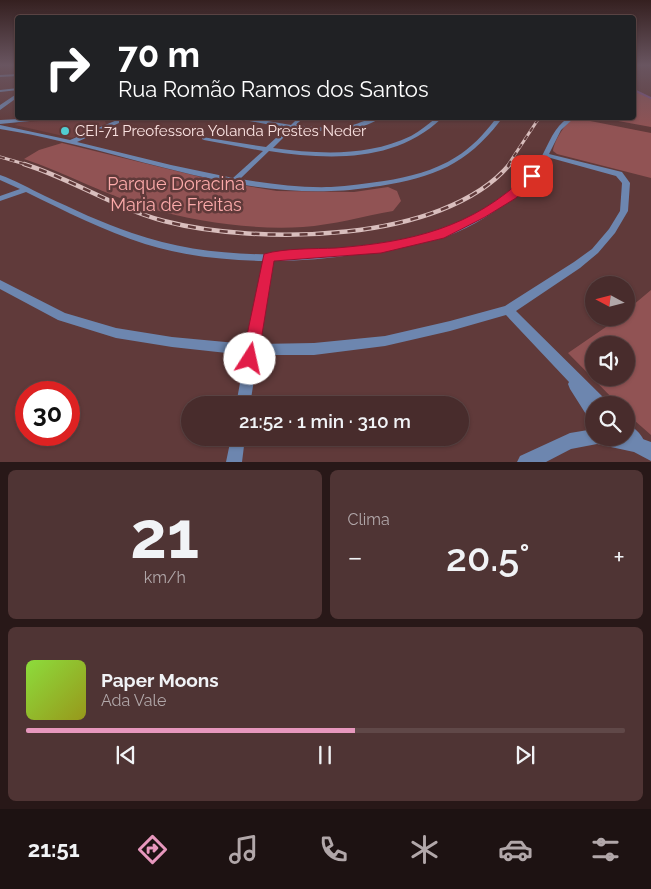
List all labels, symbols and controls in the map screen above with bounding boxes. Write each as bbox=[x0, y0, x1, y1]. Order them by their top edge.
text: 70 m bbox=[118, 34, 200, 75]
icon: right bbox=[35, 35, 100, 100]
text: Rua Romão Ramos dos Santos bbox=[118, 76, 429, 102]
place label: CEI-71 Preofessora Yolanda Prestes Neder bbox=[75, 122, 367, 140]
marker: CEI-71 Preofessora Yolanda Prestes Neder bbox=[59, 125, 71, 137]
pin bbox=[511, 155, 553, 197]
icon: arrive bbox=[518, 162, 546, 190]
park label: Parque Doracina Maria de Freitas bbox=[107, 173, 245, 215]
north arrow bbox=[585, 276, 635, 326]
map controls bbox=[585, 276, 635, 446]
position arrow bbox=[223, 332, 275, 384]
button: sound bbox=[585, 336, 635, 386]
speed limit sign: 30 bbox=[15, 381, 80, 446]
button: search bbox=[585, 396, 635, 446]
text: 21:52 · 1 min · 310 m bbox=[239, 410, 411, 432]
text: 21 bbox=[130, 497, 199, 573]
text: Clima bbox=[348, 510, 390, 529]
text: 20.5° bbox=[446, 535, 530, 580]
text: − bbox=[348, 541, 363, 574]
text: + bbox=[613, 541, 625, 574]
text: km/h bbox=[144, 568, 186, 587]
text: Paper Moons bbox=[101, 669, 219, 691]
text: Ada Vale bbox=[101, 691, 166, 710]
icon: previous bbox=[112, 741, 140, 769]
icon: pause bbox=[311, 741, 339, 769]
icon: next bbox=[511, 741, 539, 769]
icon: directions bbox=[135, 832, 170, 867]
icon: music bbox=[226, 832, 261, 867]
icon: phone bbox=[316, 832, 351, 867]
icon: climate bbox=[407, 832, 442, 867]
icon: car bbox=[498, 832, 533, 867]
icon: filters bbox=[588, 832, 623, 867]
text: 21:51 bbox=[28, 836, 80, 862]

